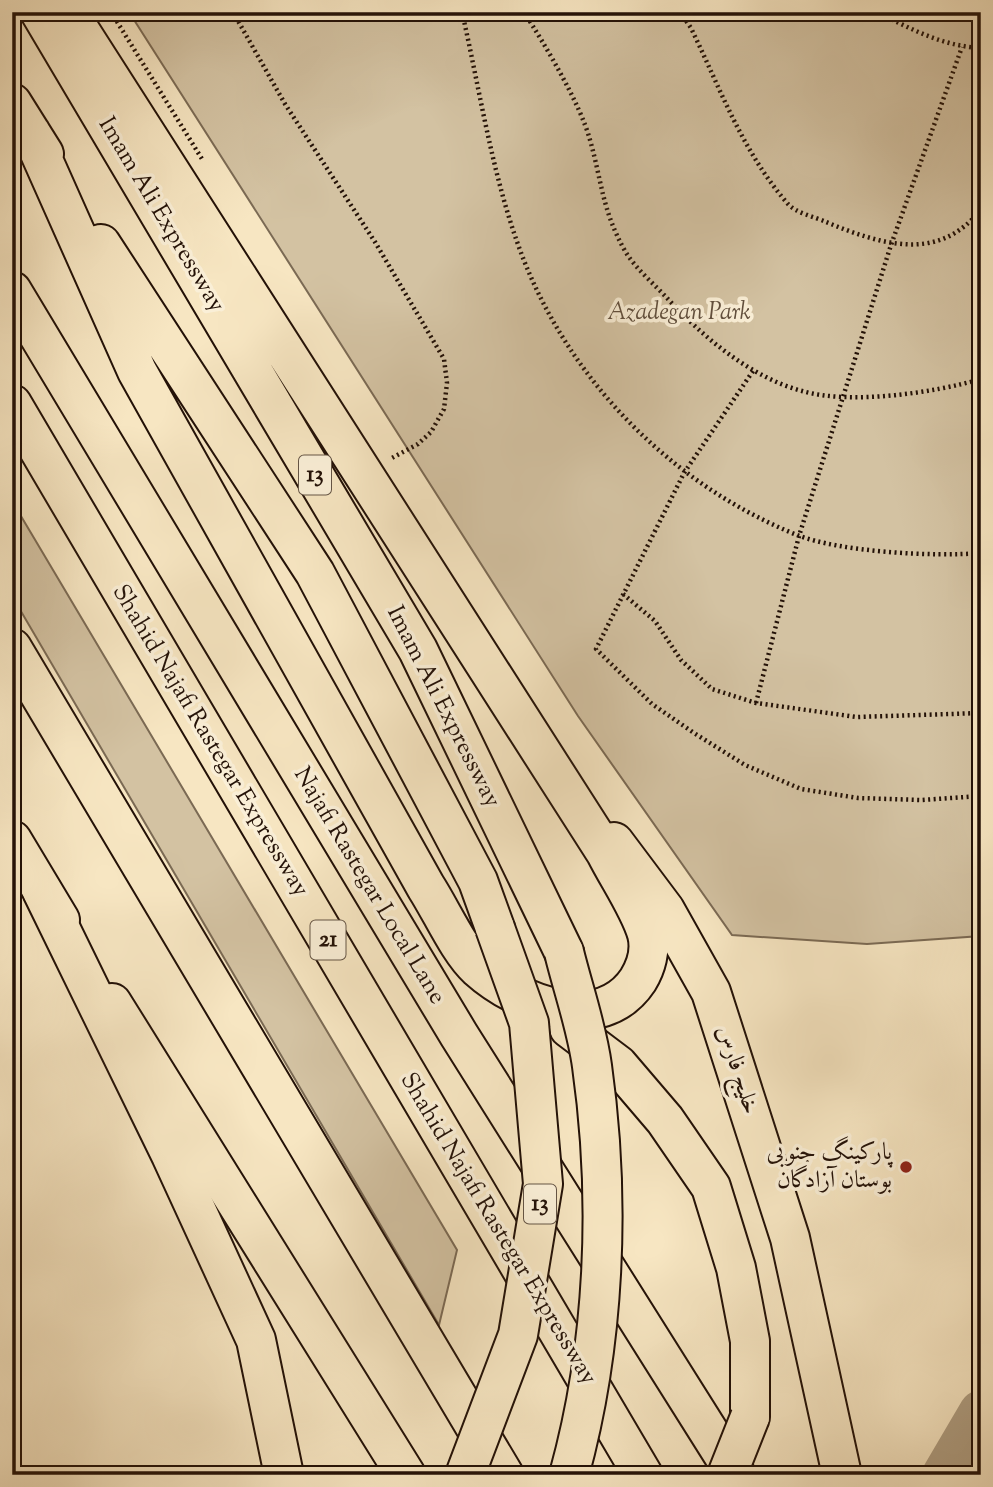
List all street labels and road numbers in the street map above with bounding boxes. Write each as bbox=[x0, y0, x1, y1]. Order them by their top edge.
street label: Imam Ali Expressway bbox=[89, 111, 233, 319]
road number: 13 bbox=[299, 456, 331, 495]
street label: Shahid Najafi Rastegar Expressway bbox=[103, 579, 317, 904]
street label: Imam Ali Expressway bbox=[377, 600, 509, 814]
street label: Najafi Rastegar Local Lane bbox=[285, 761, 453, 1011]
road number: 21 bbox=[310, 920, 346, 959]
street label: خلیج فارس bbox=[705, 1021, 767, 1119]
street label: Shahid Najafi Rastegar Expressway bbox=[391, 1067, 605, 1392]
road number: 13 bbox=[524, 1184, 556, 1224]

